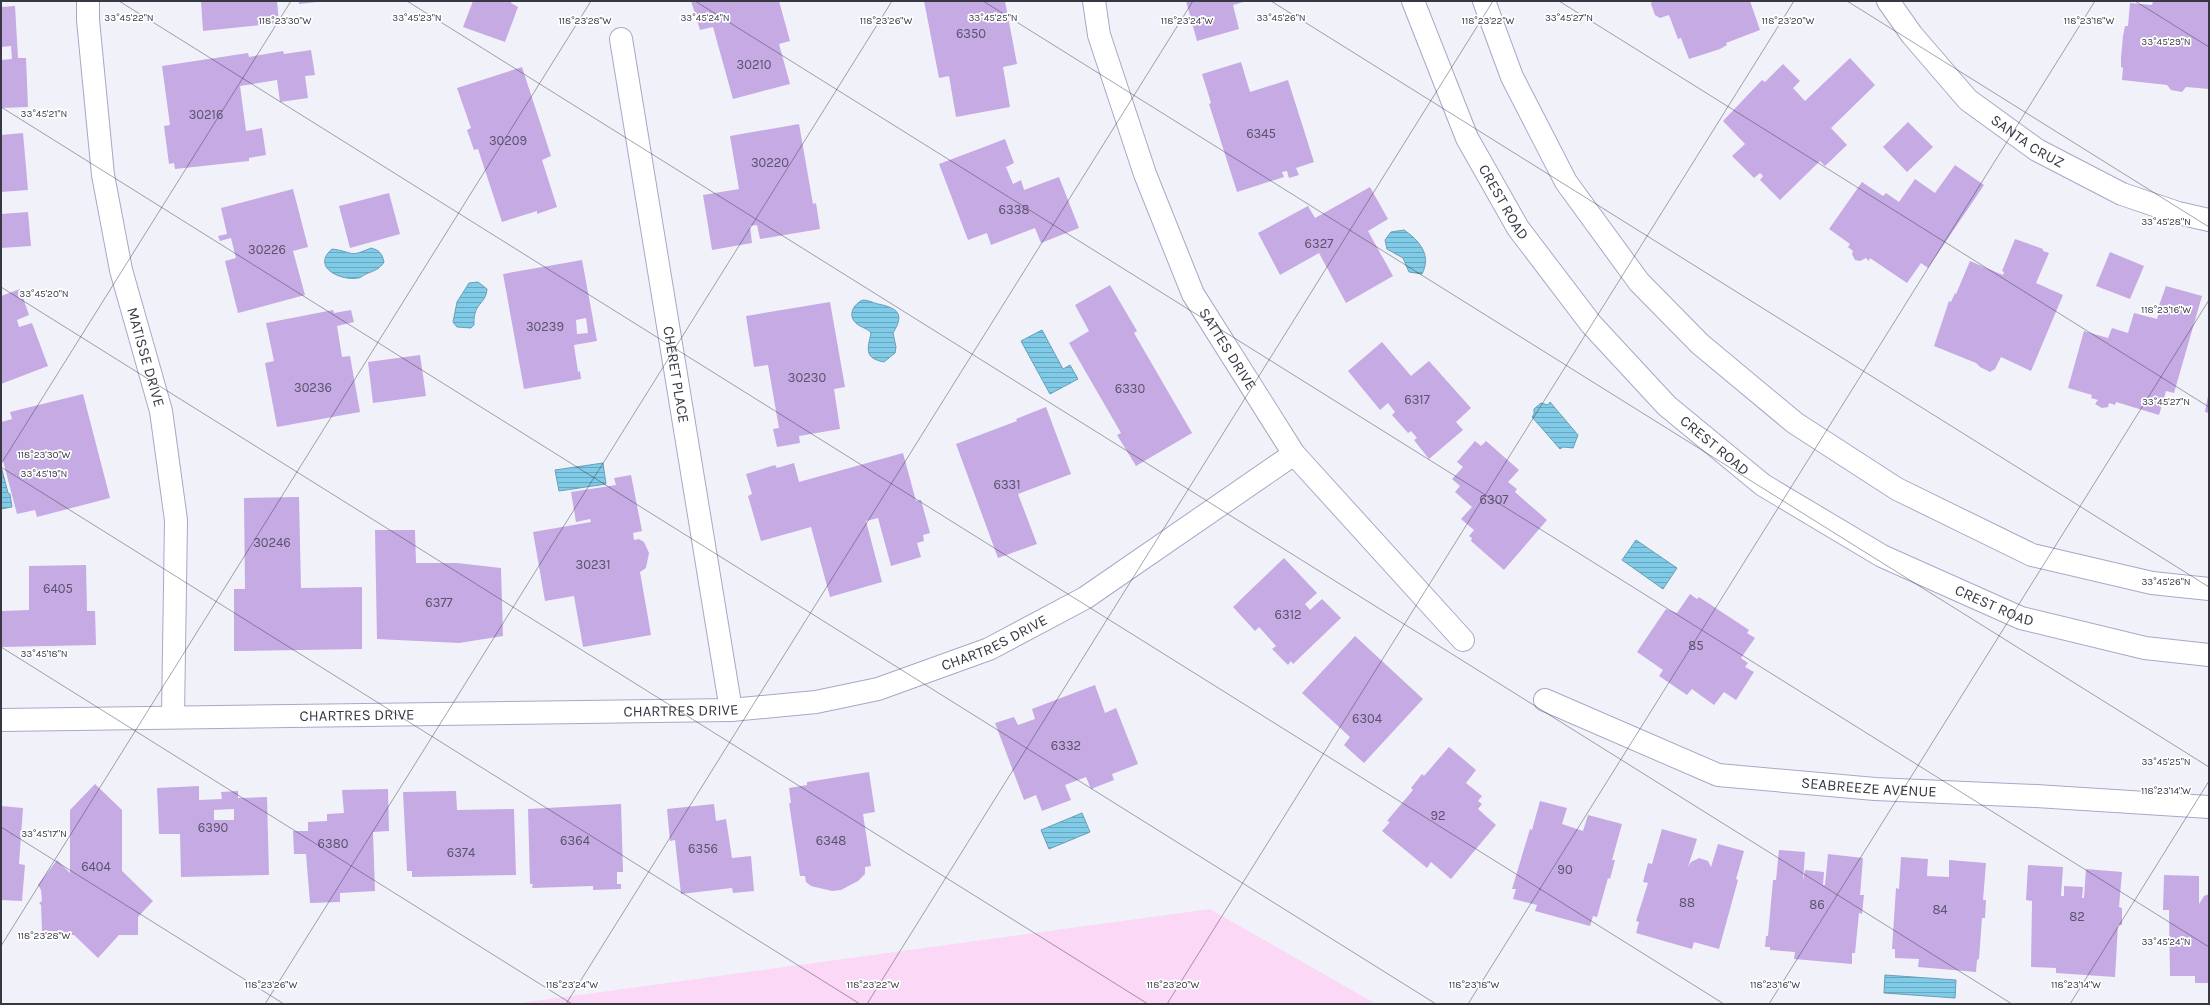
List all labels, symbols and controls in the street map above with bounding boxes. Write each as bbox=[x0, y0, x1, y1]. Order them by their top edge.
text: 33°45'22"N bbox=[104, 12, 154, 24]
text: 33°45'23"N bbox=[392, 12, 442, 24]
text: 33°45'24"N bbox=[680, 12, 730, 24]
text: 33°45'25"N bbox=[968, 12, 1018, 24]
text: 33°45'26"N bbox=[1256, 12, 1306, 24]
text: 33°45'27"N bbox=[1545, 12, 1593, 24]
text: 118°23'30"W bbox=[258, 15, 312, 27]
text: 118°23'28"W bbox=[558, 15, 612, 27]
text: 118°23'26"W bbox=[860, 15, 912, 27]
text: 118°23'24"W bbox=[1161, 15, 1213, 27]
text: 118°23'22"W bbox=[1462, 15, 1514, 27]
text: 118°23'20"W bbox=[1762, 15, 1815, 27]
text: 118°23'18"W bbox=[2064, 15, 2114, 27]
house number: 6350 bbox=[956, 26, 986, 41]
text: 33°45'29"N bbox=[2141, 36, 2191, 48]
house number: 30210 bbox=[737, 57, 772, 72]
house number: 30216 bbox=[189, 107, 223, 122]
text: 33°45'21"N bbox=[21, 108, 67, 120]
street label: SANTA CRUZ bbox=[1987, 111, 2067, 172]
house number: 6345 bbox=[1246, 126, 1276, 141]
house number: 30209 bbox=[489, 133, 527, 148]
house number: 30220 bbox=[751, 155, 789, 170]
street label: CREST ROAD bbox=[1475, 161, 1533, 243]
house number: 6338 bbox=[999, 202, 1029, 217]
text: 33°45'28"N bbox=[2141, 216, 2191, 228]
house number: 6327 bbox=[1305, 236, 1333, 251]
house number: 30226 bbox=[248, 242, 286, 257]
text: 33°45'20"N bbox=[19, 288, 69, 300]
text: 118°23'16"W bbox=[2141, 304, 2191, 316]
street label: MATISSE DRIVE bbox=[123, 305, 168, 409]
street label: SATTES DRIVE bbox=[1195, 305, 1260, 393]
house number: 30239 bbox=[526, 319, 564, 334]
street label: CHERET PLACE bbox=[659, 325, 693, 424]
house number: 30230 bbox=[788, 370, 826, 385]
house number: 30236 bbox=[294, 380, 332, 395]
house number: 6330 bbox=[1115, 381, 1146, 396]
house number: 6317 bbox=[1404, 392, 1430, 407]
text: 33°45'27"N bbox=[2142, 396, 2190, 408]
street label: CREST ROAD bbox=[1676, 412, 1753, 479]
text: 118°23'30"W bbox=[17, 449, 71, 461]
text: 33°45'19"N bbox=[21, 468, 67, 480]
house number: 6331 bbox=[993, 477, 1021, 492]
house number: 6307 bbox=[1480, 492, 1508, 507]
house number: 30246 bbox=[253, 535, 291, 550]
house number: 30231 bbox=[576, 557, 610, 572]
text: 33°45'26"N bbox=[2141, 576, 2191, 588]
house number: 6405 bbox=[43, 581, 73, 596]
street label: CREST ROAD bbox=[1952, 581, 2036, 630]
house number: 6377 bbox=[425, 595, 453, 610]
house number: 6312 bbox=[1275, 607, 1301, 622]
street label: CHARTRES DRIVE bbox=[939, 611, 1050, 675]
house number: 85 bbox=[1688, 638, 1704, 653]
text: 33°45'18"N bbox=[20, 648, 68, 660]
street label: CHARTRES DRIVE bbox=[623, 700, 739, 720]
street label: CHARTRES DRIVE bbox=[299, 705, 415, 725]
house number: 6304 bbox=[1352, 711, 1382, 726]
house number: 6332 bbox=[1051, 738, 1081, 753]
text: 33°45'25"N bbox=[2141, 756, 2191, 768]
street label: SEABREEZE AVENUE bbox=[1800, 773, 1937, 801]
text: 118°23'14"W bbox=[2141, 785, 2191, 797]
house number: 92 bbox=[1430, 808, 1446, 823]
house number: 6390 bbox=[198, 820, 228, 835]
text: 33°45'17"N bbox=[21, 828, 67, 840]
house number: 6364 bbox=[560, 833, 590, 848]
house number: 6348 bbox=[816, 833, 846, 848]
house number: 6380 bbox=[318, 836, 349, 851]
house number: 6356 bbox=[688, 841, 718, 856]
house number: 6374 bbox=[447, 845, 475, 860]
house number: 6404 bbox=[81, 859, 111, 874]
house number: 90 bbox=[1557, 862, 1573, 877]
house number: 88 bbox=[1679, 895, 1695, 910]
house number: 86 bbox=[1809, 897, 1825, 912]
house number: 84 bbox=[1932, 902, 1948, 917]
house number: 82 bbox=[2069, 909, 2085, 924]
text: 118°23'28"W bbox=[17, 930, 71, 942]
text: 33°45'24"N bbox=[2141, 936, 2191, 948]
text: 118°23'26"W bbox=[245, 979, 297, 991]
text: 118°23'24"W bbox=[546, 979, 598, 991]
text: 118°23'22"W bbox=[847, 979, 899, 991]
text: 118°23'20"W bbox=[1147, 979, 1200, 991]
text: 118°23'18"W bbox=[1449, 979, 1499, 991]
text: 118°23'16"W bbox=[1750, 979, 1800, 991]
text: 118°23'14"W bbox=[2051, 979, 2101, 991]

